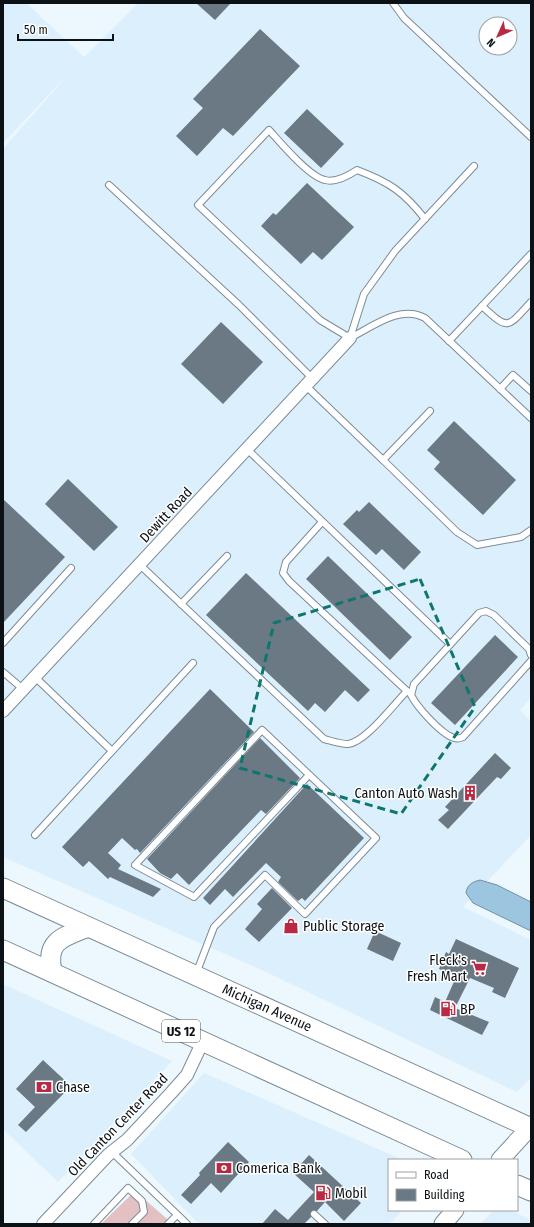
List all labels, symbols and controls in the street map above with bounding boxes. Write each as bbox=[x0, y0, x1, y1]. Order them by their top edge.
scale bar bbox=[18, 16, 113, 42]
north arrow bbox=[478, 16, 518, 56]
text: 50 m bbox=[24, 23, 48, 37]
text: N bbox=[484, 36, 498, 50]
street label: Dewitt Road bbox=[136, 484, 196, 546]
building icon: Canton Auto Wash bbox=[461, 784, 479, 802]
place label: Canton Auto Wash bbox=[354, 785, 458, 802]
shop icon: Public Storage bbox=[282, 917, 300, 935]
place label: Public Storage bbox=[303, 918, 384, 935]
place label: Fleck's Fresh Mart bbox=[407, 952, 467, 985]
supermarket icon: Fleck's Fresh Mart bbox=[470, 959, 488, 977]
street label: Michigan Avenue bbox=[220, 981, 315, 1035]
fuel station icon: BP bbox=[439, 1000, 457, 1018]
place label: BP bbox=[460, 1001, 475, 1018]
road number: US 12 bbox=[162, 1020, 200, 1042]
street label: Old Canton Center Road bbox=[64, 1070, 172, 1180]
bank icon: Chase bbox=[35, 1078, 53, 1096]
place label: Chase bbox=[56, 1079, 90, 1096]
bank icon: Comerica Bank bbox=[215, 1159, 233, 1177]
legend bbox=[388, 1159, 518, 1211]
place label: Comerica Bank bbox=[236, 1160, 321, 1177]
text: Road bbox=[424, 1168, 449, 1182]
fuel station icon: Mobil bbox=[314, 1184, 332, 1202]
place label: Mobil bbox=[335, 1185, 367, 1202]
text: Building bbox=[424, 1188, 465, 1202]

